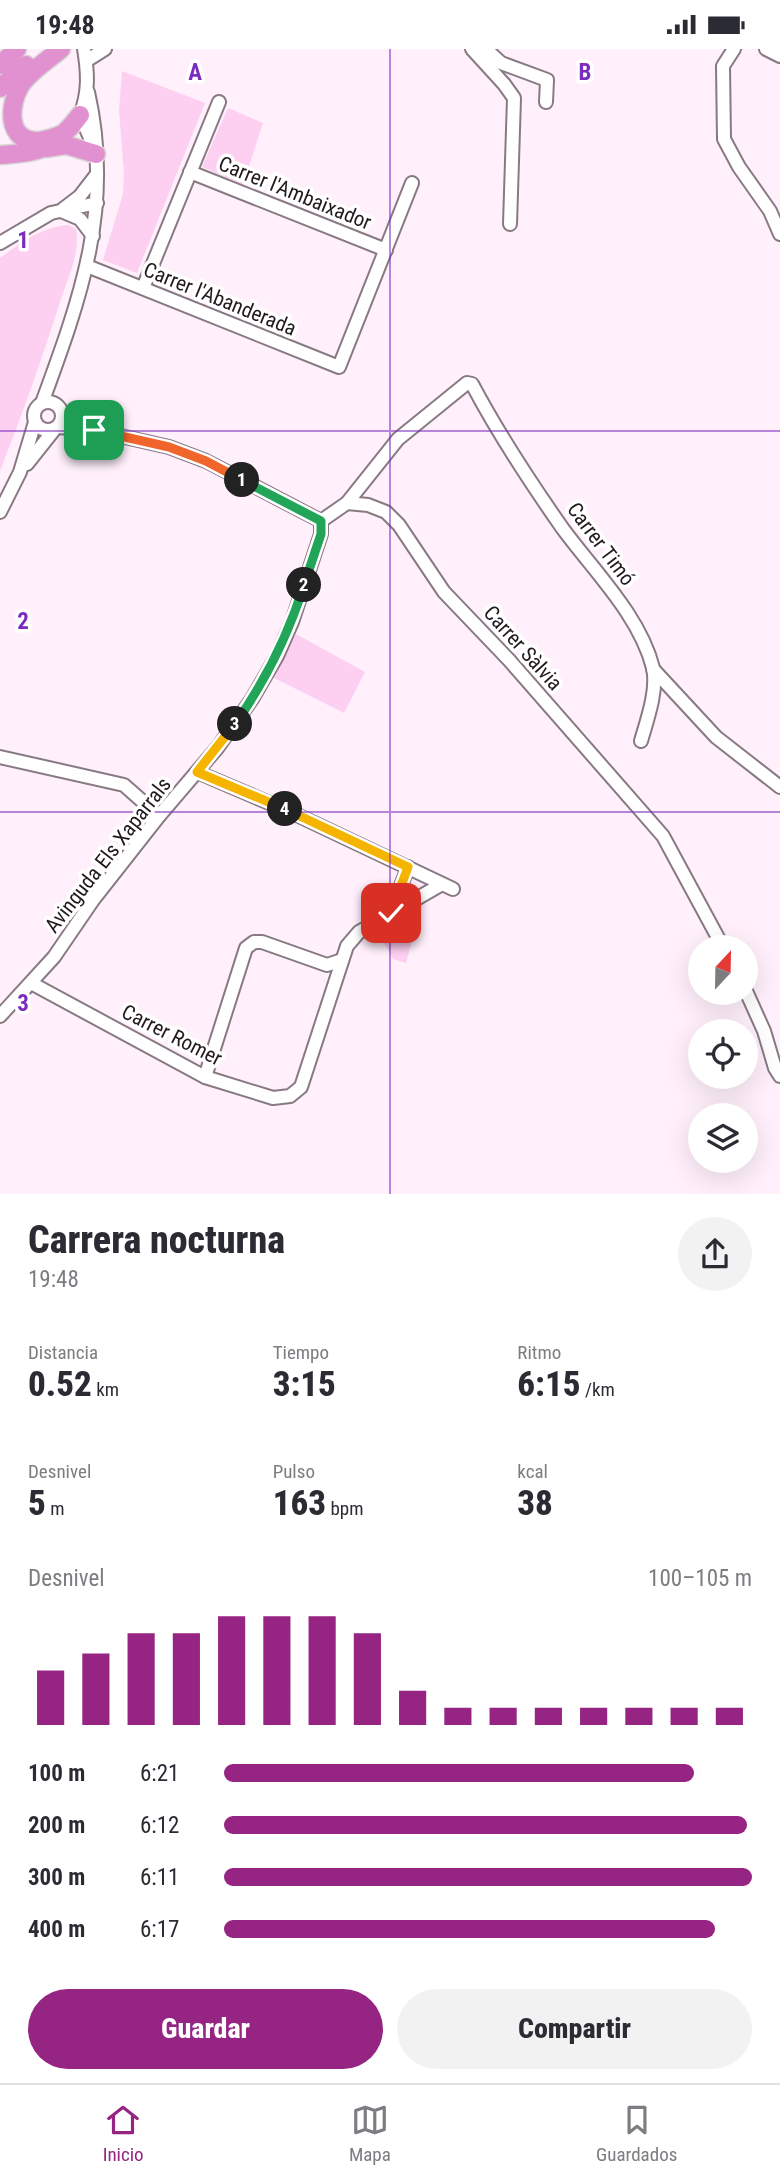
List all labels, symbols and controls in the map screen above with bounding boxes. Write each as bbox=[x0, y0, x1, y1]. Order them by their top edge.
text: 19:48 bbox=[35, 10, 95, 40]
text: A bbox=[188, 59, 202, 86]
text: B bbox=[579, 59, 591, 86]
street label: Carrer l'Ambaixador bbox=[215, 151, 375, 235]
text: 1 bbox=[17, 227, 29, 254]
street label: Carrer l'Abanderada bbox=[140, 257, 300, 341]
pin bbox=[64, 400, 124, 460]
icon: arrive bbox=[75, 411, 113, 449]
pin: 1 bbox=[224, 463, 260, 497]
text: 1 bbox=[237, 468, 246, 491]
street label: Carrer Timó bbox=[562, 498, 640, 590]
pin: 2 bbox=[286, 567, 322, 603]
text: 2 bbox=[299, 573, 308, 596]
street label: Carrer Sàlvia bbox=[479, 601, 567, 695]
text: 2 bbox=[17, 608, 29, 635]
pin: 3 bbox=[218, 707, 252, 741]
text: 3 bbox=[230, 712, 239, 735]
street label: Avinguda Els Xaparrals bbox=[40, 773, 176, 937]
pin: 4 bbox=[268, 791, 302, 827]
text: 4 bbox=[280, 797, 289, 820]
pin bbox=[361, 883, 421, 943]
icon: check bbox=[372, 894, 410, 932]
north arrow bbox=[688, 935, 758, 1005]
map controls bbox=[688, 935, 758, 1173]
text: 3 bbox=[17, 990, 29, 1017]
street label: Carrer Romer bbox=[118, 999, 226, 1071]
button: locate bbox=[688, 1019, 758, 1089]
button: layers bbox=[688, 1103, 758, 1173]
button: share bbox=[678, 1217, 752, 1291]
text: Carrera nocturna bbox=[28, 1218, 285, 1262]
text: 19:48 bbox=[28, 1266, 79, 1293]
text: Distancia bbox=[28, 1341, 98, 1364]
text: Tiempo bbox=[273, 1341, 329, 1364]
text: Ritmo bbox=[517, 1341, 561, 1364]
text: 0.52 bbox=[28, 1364, 92, 1405]
text: 3:15 bbox=[273, 1364, 336, 1405]
text: 6:15 bbox=[517, 1364, 581, 1405]
text: km bbox=[92, 1378, 119, 1401]
text: /km bbox=[581, 1378, 615, 1401]
text: Desnivel bbox=[28, 1460, 91, 1483]
text: Pulso bbox=[273, 1460, 315, 1483]
text: kcal bbox=[517, 1460, 548, 1483]
text: 5 bbox=[28, 1483, 46, 1524]
text: 163 bbox=[273, 1483, 326, 1524]
text: 38 bbox=[517, 1483, 553, 1524]
text: m bbox=[46, 1497, 64, 1520]
text: bpm bbox=[326, 1497, 363, 1520]
text: Desnivel bbox=[28, 1565, 105, 1592]
text: 100–105 m bbox=[648, 1565, 752, 1592]
text: 100 m bbox=[28, 1760, 85, 1787]
text: 6:21 bbox=[140, 1760, 179, 1787]
text: 200 m bbox=[28, 1812, 85, 1839]
text: 6:12 bbox=[140, 1812, 179, 1839]
text: 300 m bbox=[28, 1864, 85, 1891]
text: 6:11 bbox=[140, 1864, 179, 1891]
text: 400 m bbox=[28, 1916, 85, 1943]
text: 6:17 bbox=[140, 1916, 179, 1943]
button: Guardar bbox=[28, 1989, 383, 2069]
button: Compartir bbox=[397, 1989, 752, 2069]
tab: Inicio bbox=[103, 2101, 144, 2166]
tab: Mapa bbox=[349, 2101, 391, 2166]
tab: Guardados bbox=[596, 2101, 677, 2166]

